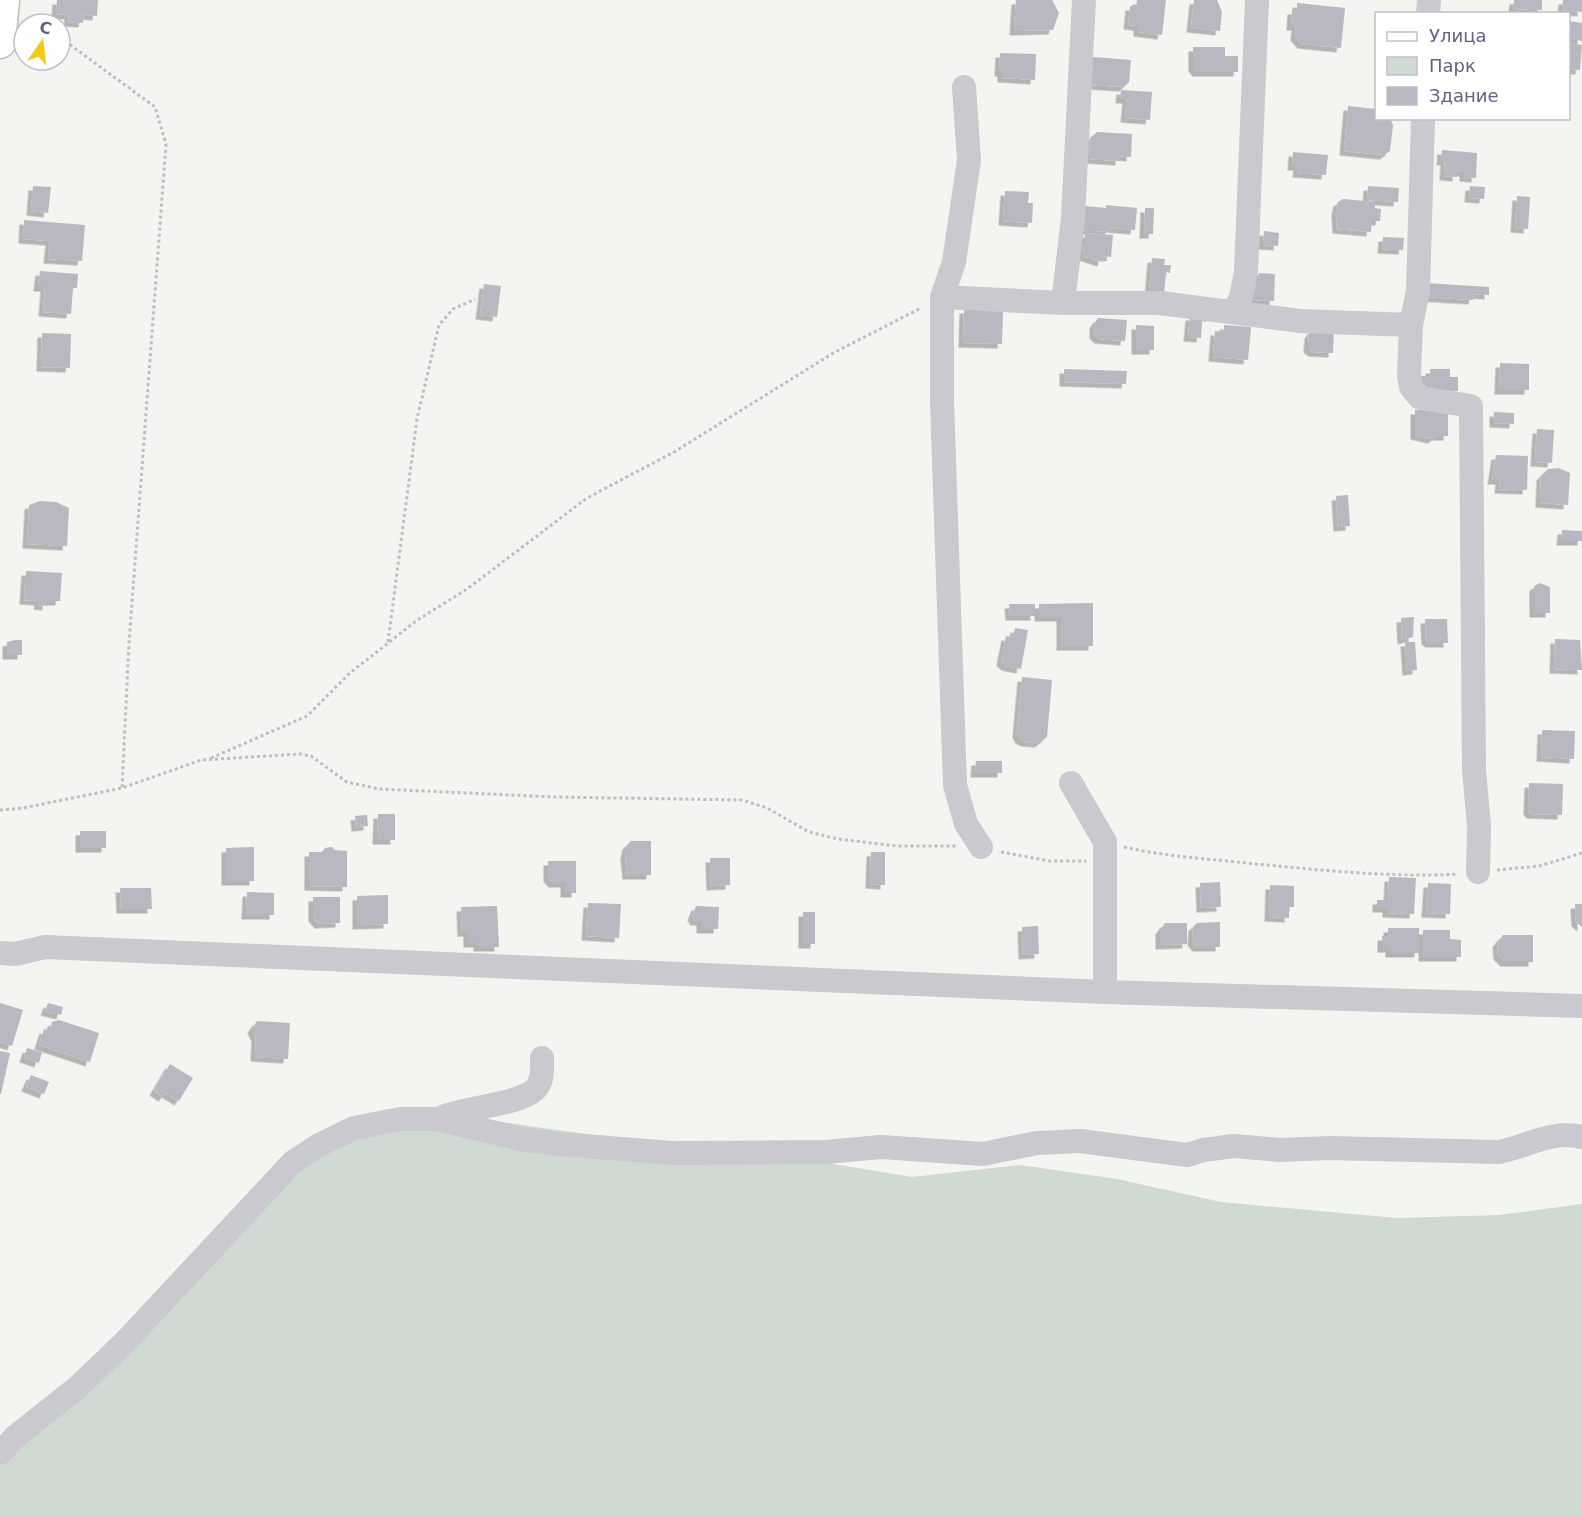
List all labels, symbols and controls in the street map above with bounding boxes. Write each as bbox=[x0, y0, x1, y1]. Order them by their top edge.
north arrow bbox=[12, 12, 72, 72]
legend bbox=[1375, 12, 1570, 120]
text: С bbox=[38, 17, 54, 39]
text: Улица bbox=[1429, 25, 1486, 46]
text: Парк bbox=[1429, 55, 1476, 76]
text: Здание bbox=[1429, 85, 1499, 106]

